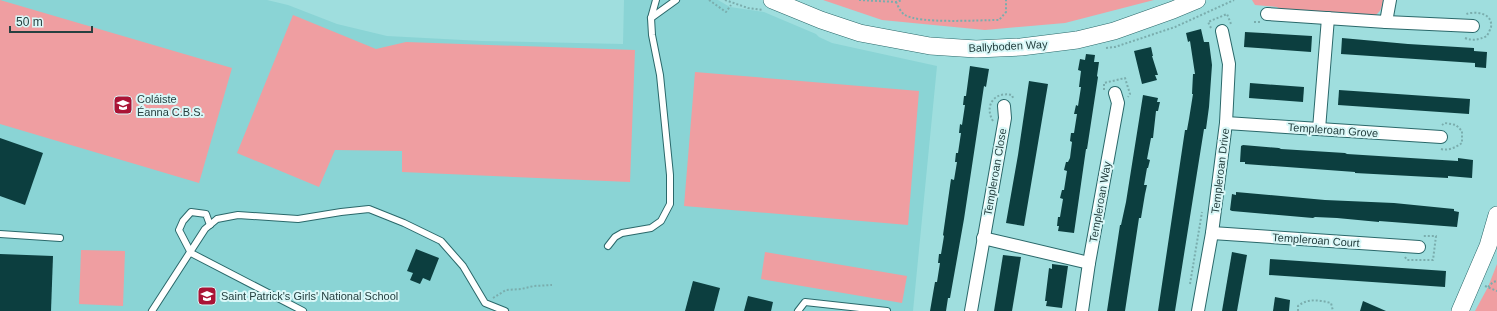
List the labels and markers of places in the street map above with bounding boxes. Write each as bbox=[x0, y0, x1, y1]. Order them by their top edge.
place label: Coláiste Éanna C.B.S. bbox=[137, 93, 204, 118]
school or university icon: Coláiste Éanna C.B.S. bbox=[112, 94, 134, 116]
school or university icon: Saint Patrick's Girls' National School bbox=[196, 285, 218, 307]
place label: Saint Patrick's Girls' National School bbox=[221, 290, 398, 302]

